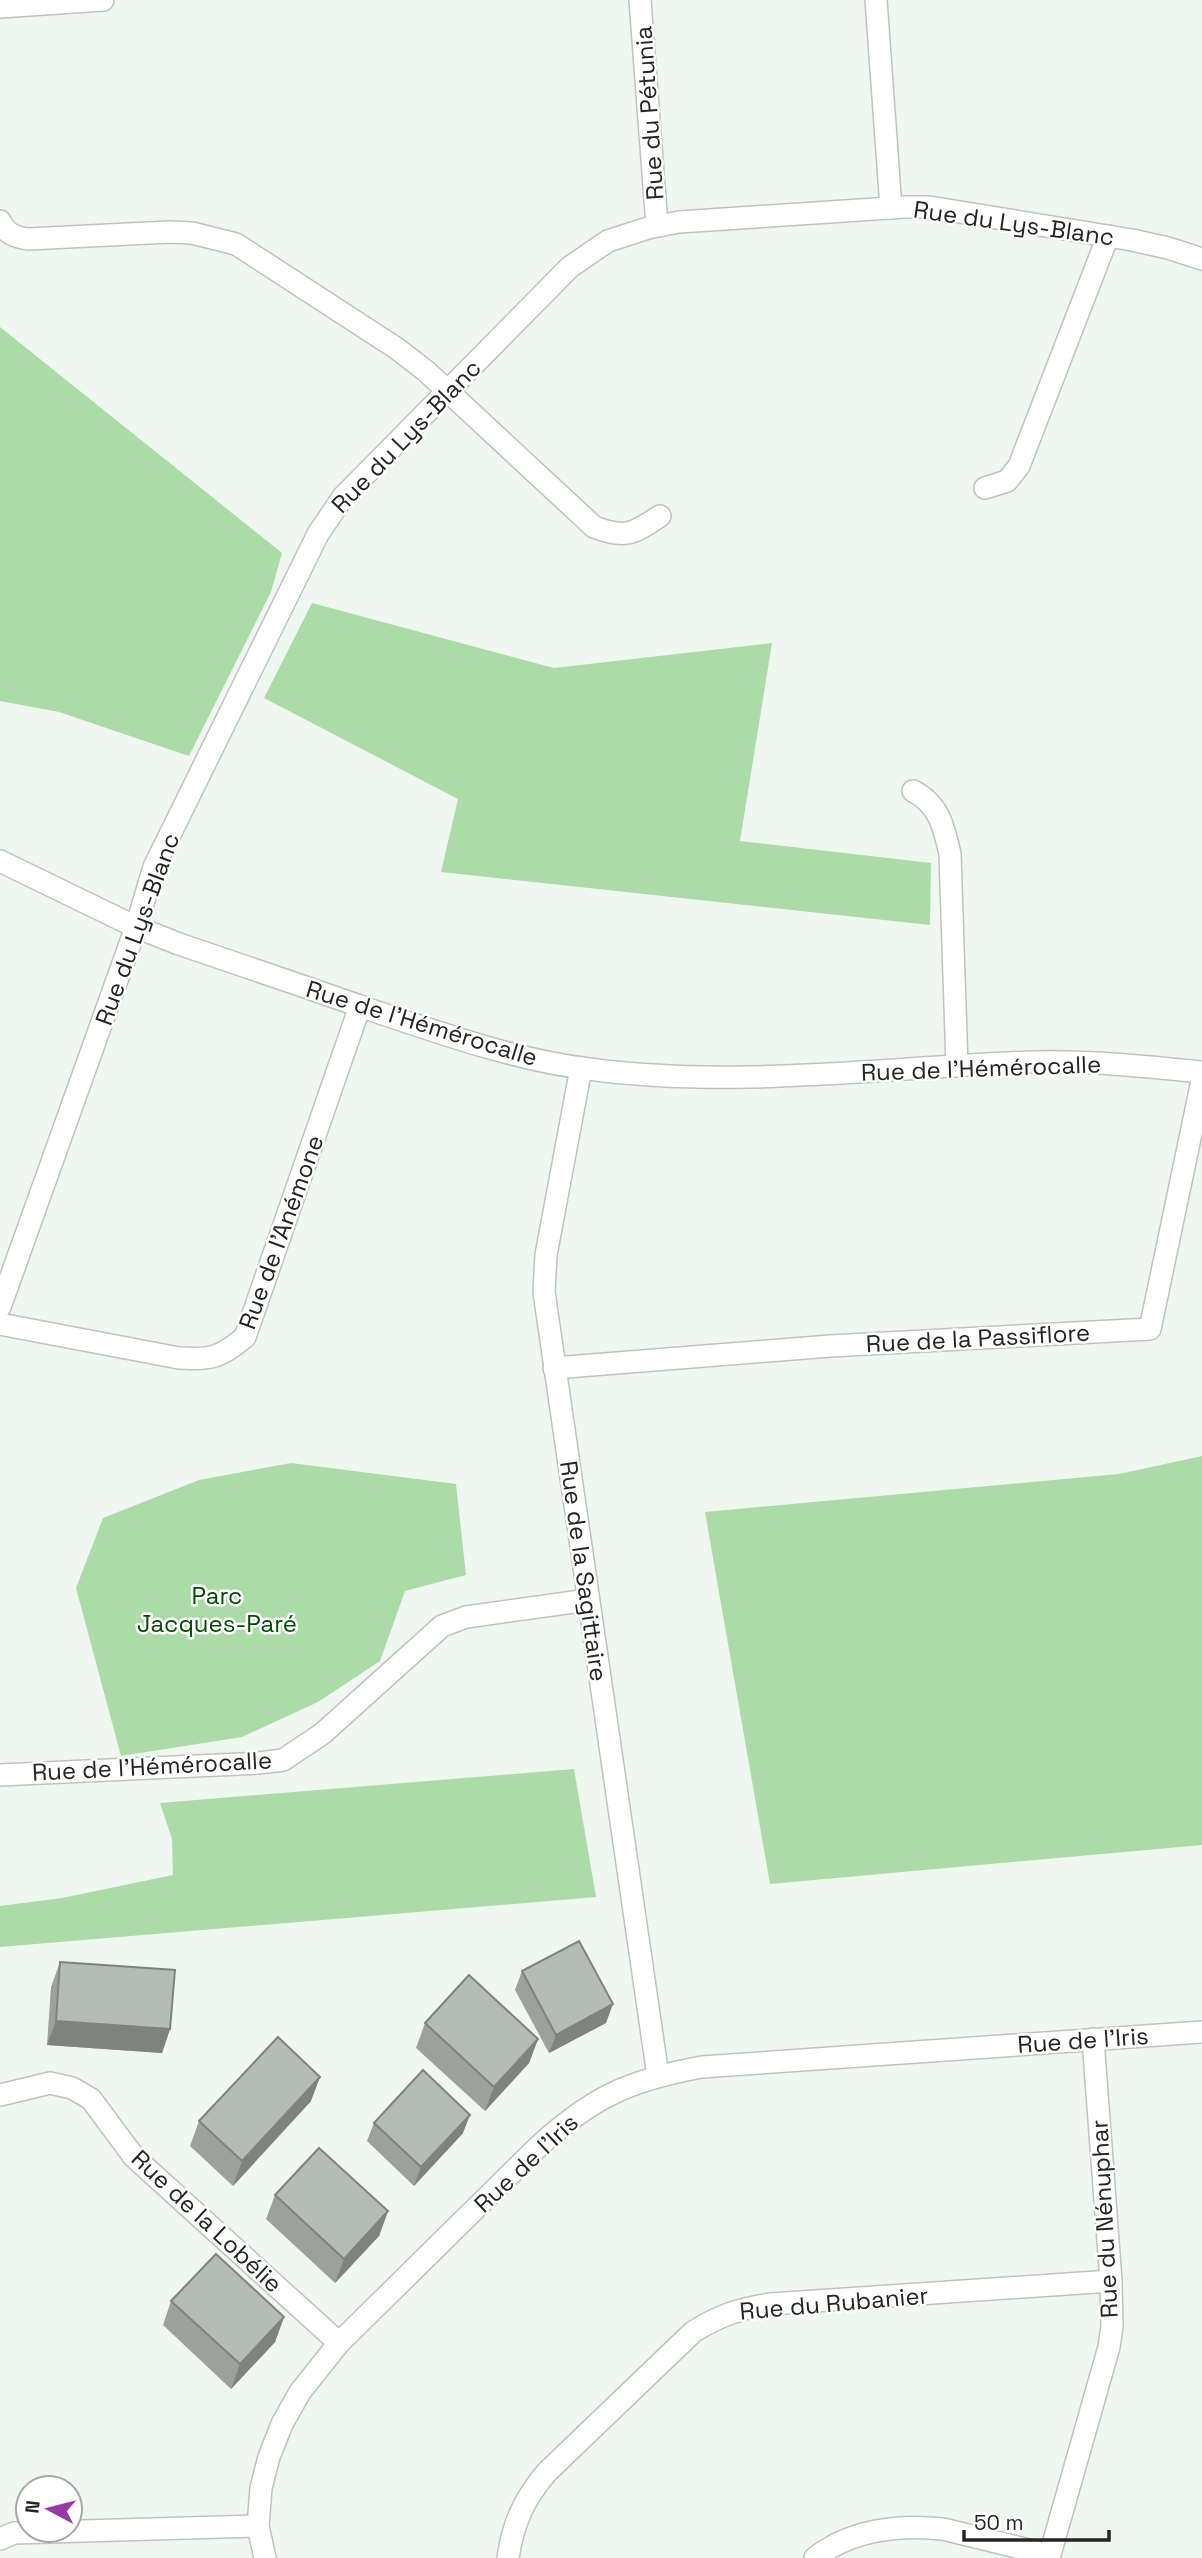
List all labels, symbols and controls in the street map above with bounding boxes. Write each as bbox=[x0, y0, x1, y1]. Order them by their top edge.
street label: Rue du Pétunia bbox=[627, 25, 671, 201]
street label: Rue du Lys-Blanc bbox=[912, 194, 1116, 252]
street label: Rue du Lys-Blanc bbox=[325, 352, 487, 520]
street label: Rue du Lys-Blanc bbox=[88, 829, 186, 1029]
street label: Rue de l'Hémérocalle bbox=[303, 973, 541, 1073]
street label: Rue de l'Hémérocalle bbox=[860, 1048, 1102, 1088]
street label: Rue de l'Anémone bbox=[231, 1131, 331, 1333]
street label: Rue de la Passiflore bbox=[865, 1317, 1091, 1359]
street label: Rue de la Sagittaire bbox=[553, 1459, 615, 1683]
park label: Parc Jacques-Paré bbox=[137, 1580, 297, 1639]
street label: Rue de l'Hémérocalle bbox=[31, 1744, 273, 1788]
street label: Rue de l'Iris bbox=[1016, 2020, 1150, 2060]
street label: Rue de l'Iris bbox=[467, 2107, 585, 2219]
street label: Rue du Nénuphar bbox=[1083, 2119, 1125, 2319]
street label: Rue de la Lobélie bbox=[125, 2143, 289, 2299]
street label: Rue du Rubanier bbox=[738, 2279, 930, 2327]
north arrow bbox=[14, 2474, 84, 2544]
scale bar bbox=[964, 2498, 1109, 2542]
text: N bbox=[19, 2499, 46, 2515]
text: 50 m bbox=[974, 2509, 1024, 2536]

